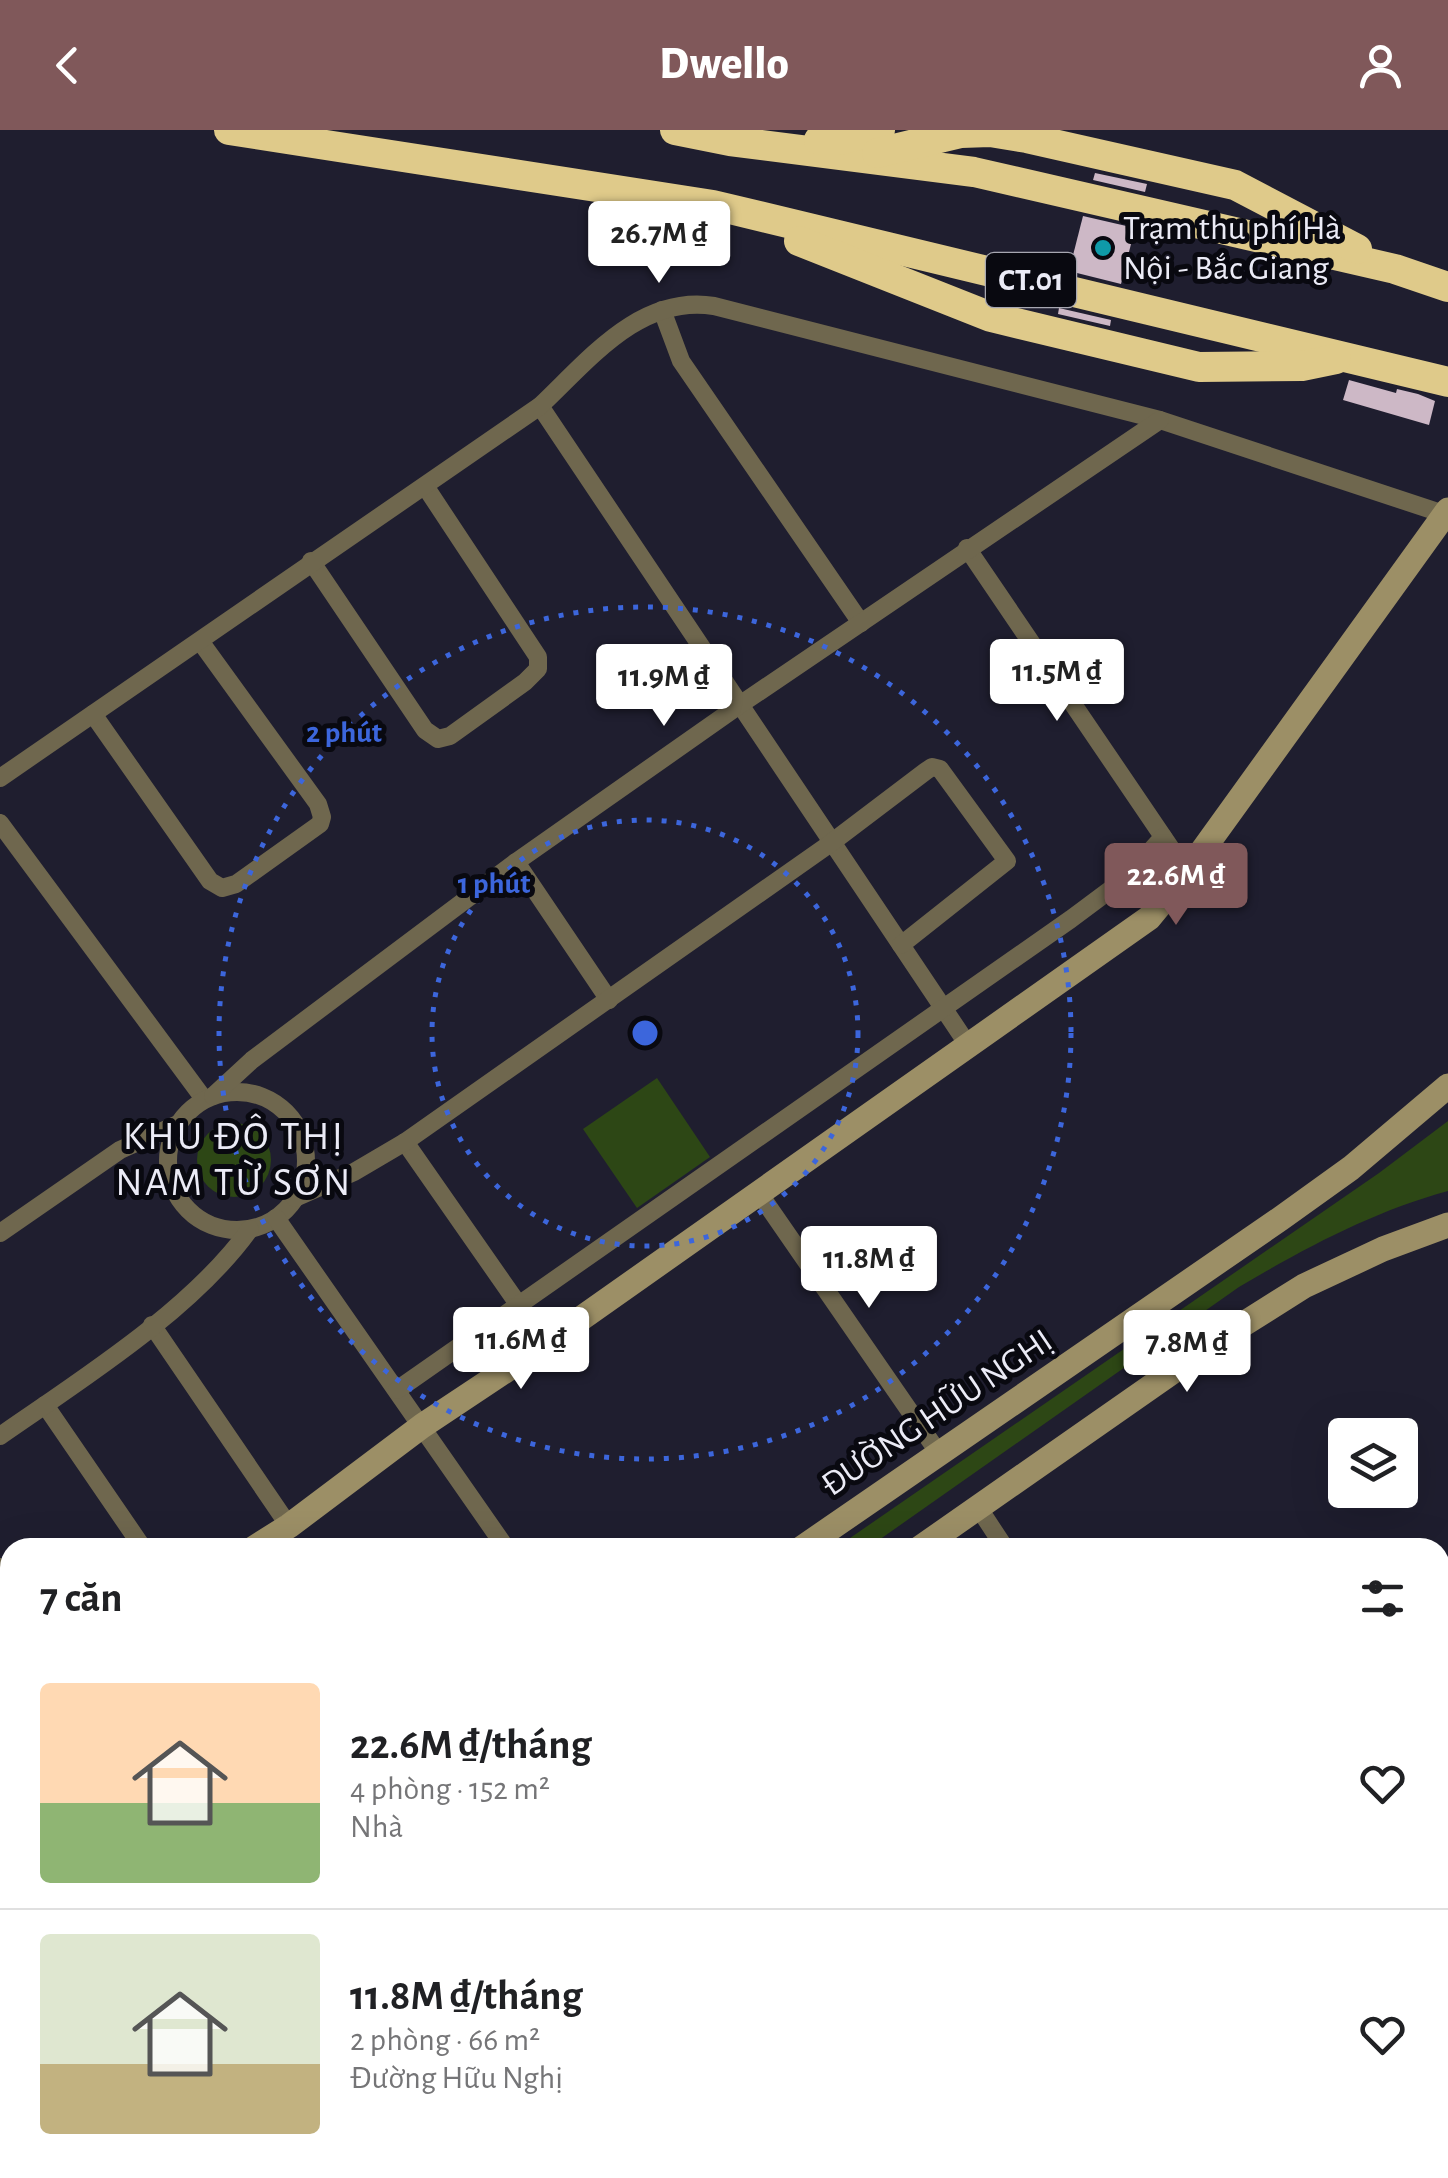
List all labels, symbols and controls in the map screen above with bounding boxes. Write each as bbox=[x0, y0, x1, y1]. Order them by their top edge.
icon: back bbox=[40, 38, 95, 93]
icon: person bbox=[1353, 38, 1408, 93]
text: Dwello bbox=[659, 42, 789, 87]
pin: 26.7M ₫ bbox=[567, 201, 751, 286]
place label: Trạm thu phí Hà Nội - Bắc Giang bbox=[1123, 211, 1341, 286]
text: 26.7M ₫ bbox=[610, 217, 708, 249]
marker: Trạm thu phí Hà Nội - Bắc Giang bbox=[1092, 237, 1114, 259]
road number: CT.01 bbox=[986, 253, 1076, 307]
pin: 11.5M ₫ bbox=[965, 639, 1149, 724]
pin: 11.9M ₫ bbox=[572, 644, 756, 729]
text: 11.5M ₫ bbox=[1012, 655, 1102, 687]
text: 11.9M ₫ bbox=[618, 660, 710, 692]
text: 2 phút bbox=[306, 718, 382, 748]
pin: 22.6M ₫ bbox=[1084, 843, 1268, 928]
text: 22.6M ₫ bbox=[1127, 859, 1225, 891]
text: 1 phút bbox=[458, 869, 530, 899]
centre of rings bbox=[627, 1015, 663, 1051]
district label: KHU ĐÔ THỊ NAM TỪ SƠN bbox=[115, 1113, 353, 1203]
pin: 11.8M ₫ bbox=[777, 1226, 961, 1311]
text: 11.8M ₫ bbox=[823, 1242, 915, 1274]
pin: 11.6M ₫ bbox=[429, 1307, 613, 1392]
pin: 7.8M ₫ bbox=[1106, 1310, 1268, 1395]
street label: ĐƯỜNG HỮU NGHỊ bbox=[814, 1321, 1059, 1503]
text: 11.6M ₫ bbox=[475, 1323, 567, 1355]
text: 7.8M ₫ bbox=[1146, 1326, 1228, 1358]
map controls bbox=[1328, 1418, 1418, 1508]
button: layers bbox=[1328, 1418, 1418, 1508]
icon: filters bbox=[1355, 1571, 1410, 1626]
text: 7 căn bbox=[40, 1577, 122, 1619]
icon: home bbox=[120, 1723, 240, 1843]
text: 22.6M ₫/tháng bbox=[350, 1724, 591, 1766]
icon: heart bbox=[1355, 1756, 1410, 1811]
text: 4 phòng · 152 m² bbox=[350, 1773, 550, 1805]
text: Nhà bbox=[350, 1811, 403, 1843]
icon: home bbox=[120, 1974, 240, 2094]
text: 11.8M ₫/tháng bbox=[350, 1975, 583, 2017]
icon: heart bbox=[1355, 2007, 1410, 2062]
text: 2 phòng · 66 m² bbox=[350, 2024, 540, 2056]
text: Đường Hữu Nghị bbox=[350, 2062, 563, 2094]

